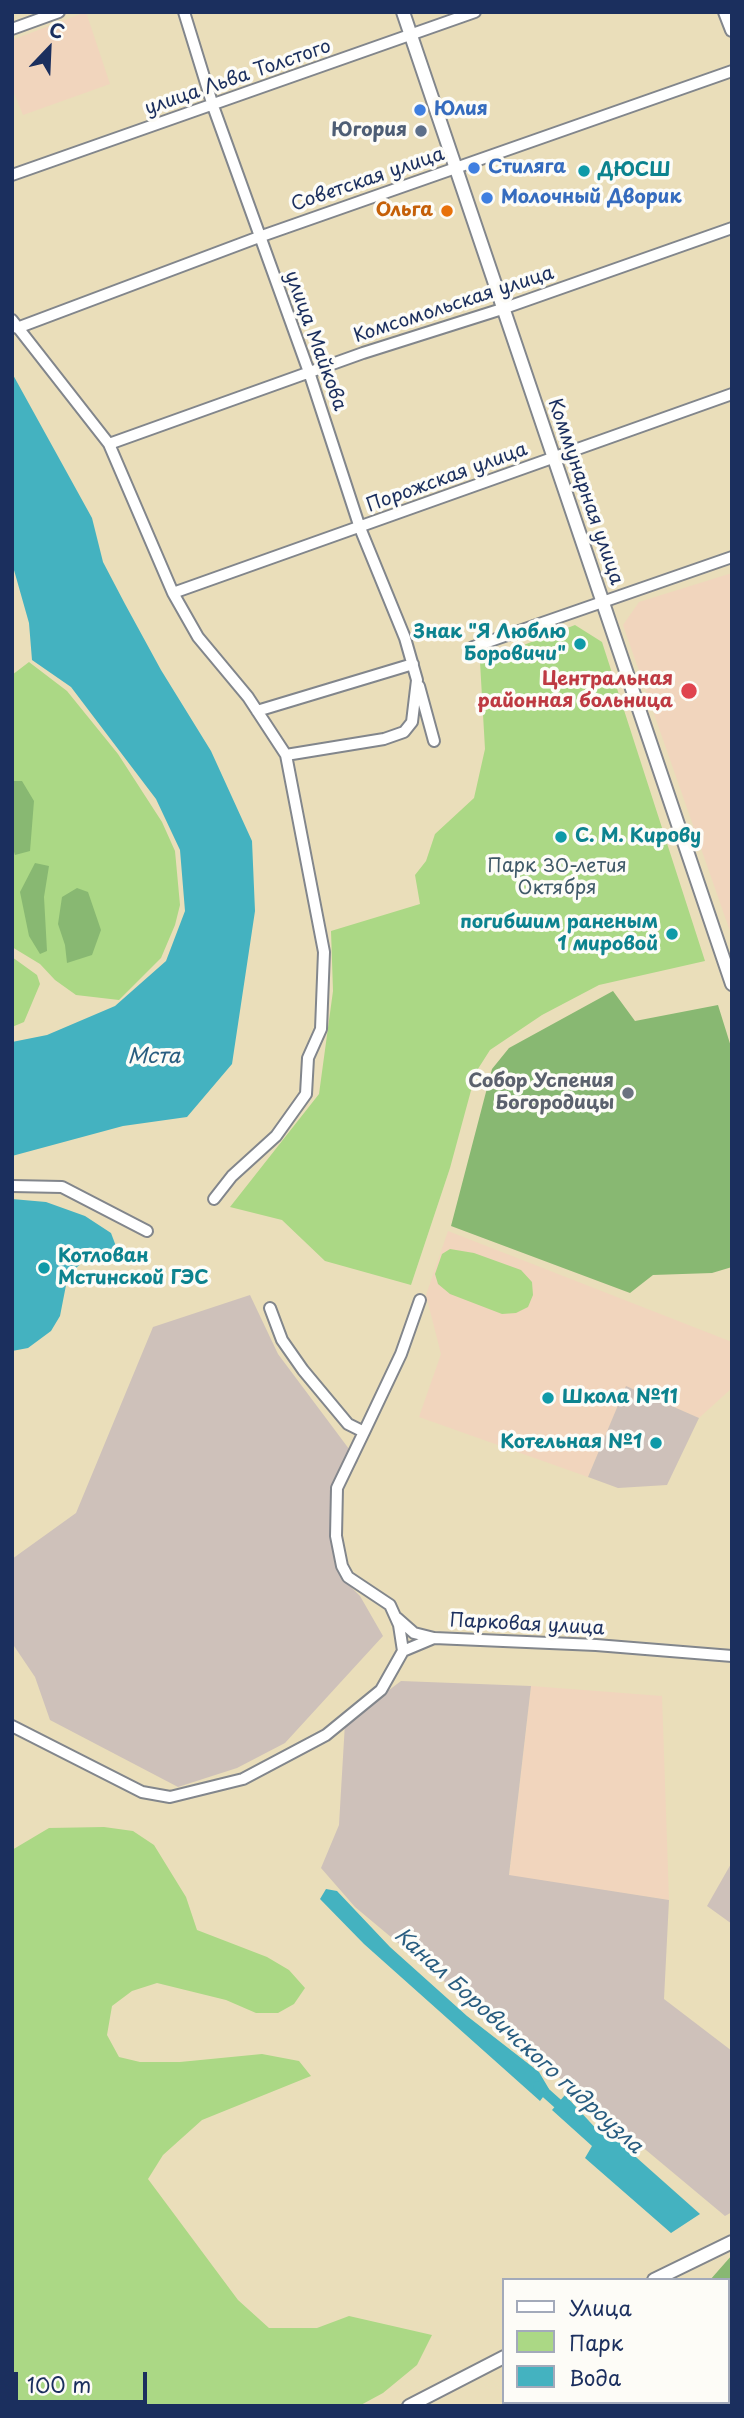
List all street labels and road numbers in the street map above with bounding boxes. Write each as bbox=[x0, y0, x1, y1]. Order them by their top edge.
street label: улица Льва Толстого bbox=[142, 35, 334, 121]
street label: Советская улица bbox=[288, 143, 448, 217]
street label: Комсомольская улица bbox=[351, 262, 557, 348]
street label: улица Майкова bbox=[279, 268, 351, 414]
street label: Коммунарная улица bbox=[542, 396, 628, 588]
street label: Порожская улица bbox=[363, 438, 531, 518]
street label: Парковая улица bbox=[449, 1610, 605, 1640]

